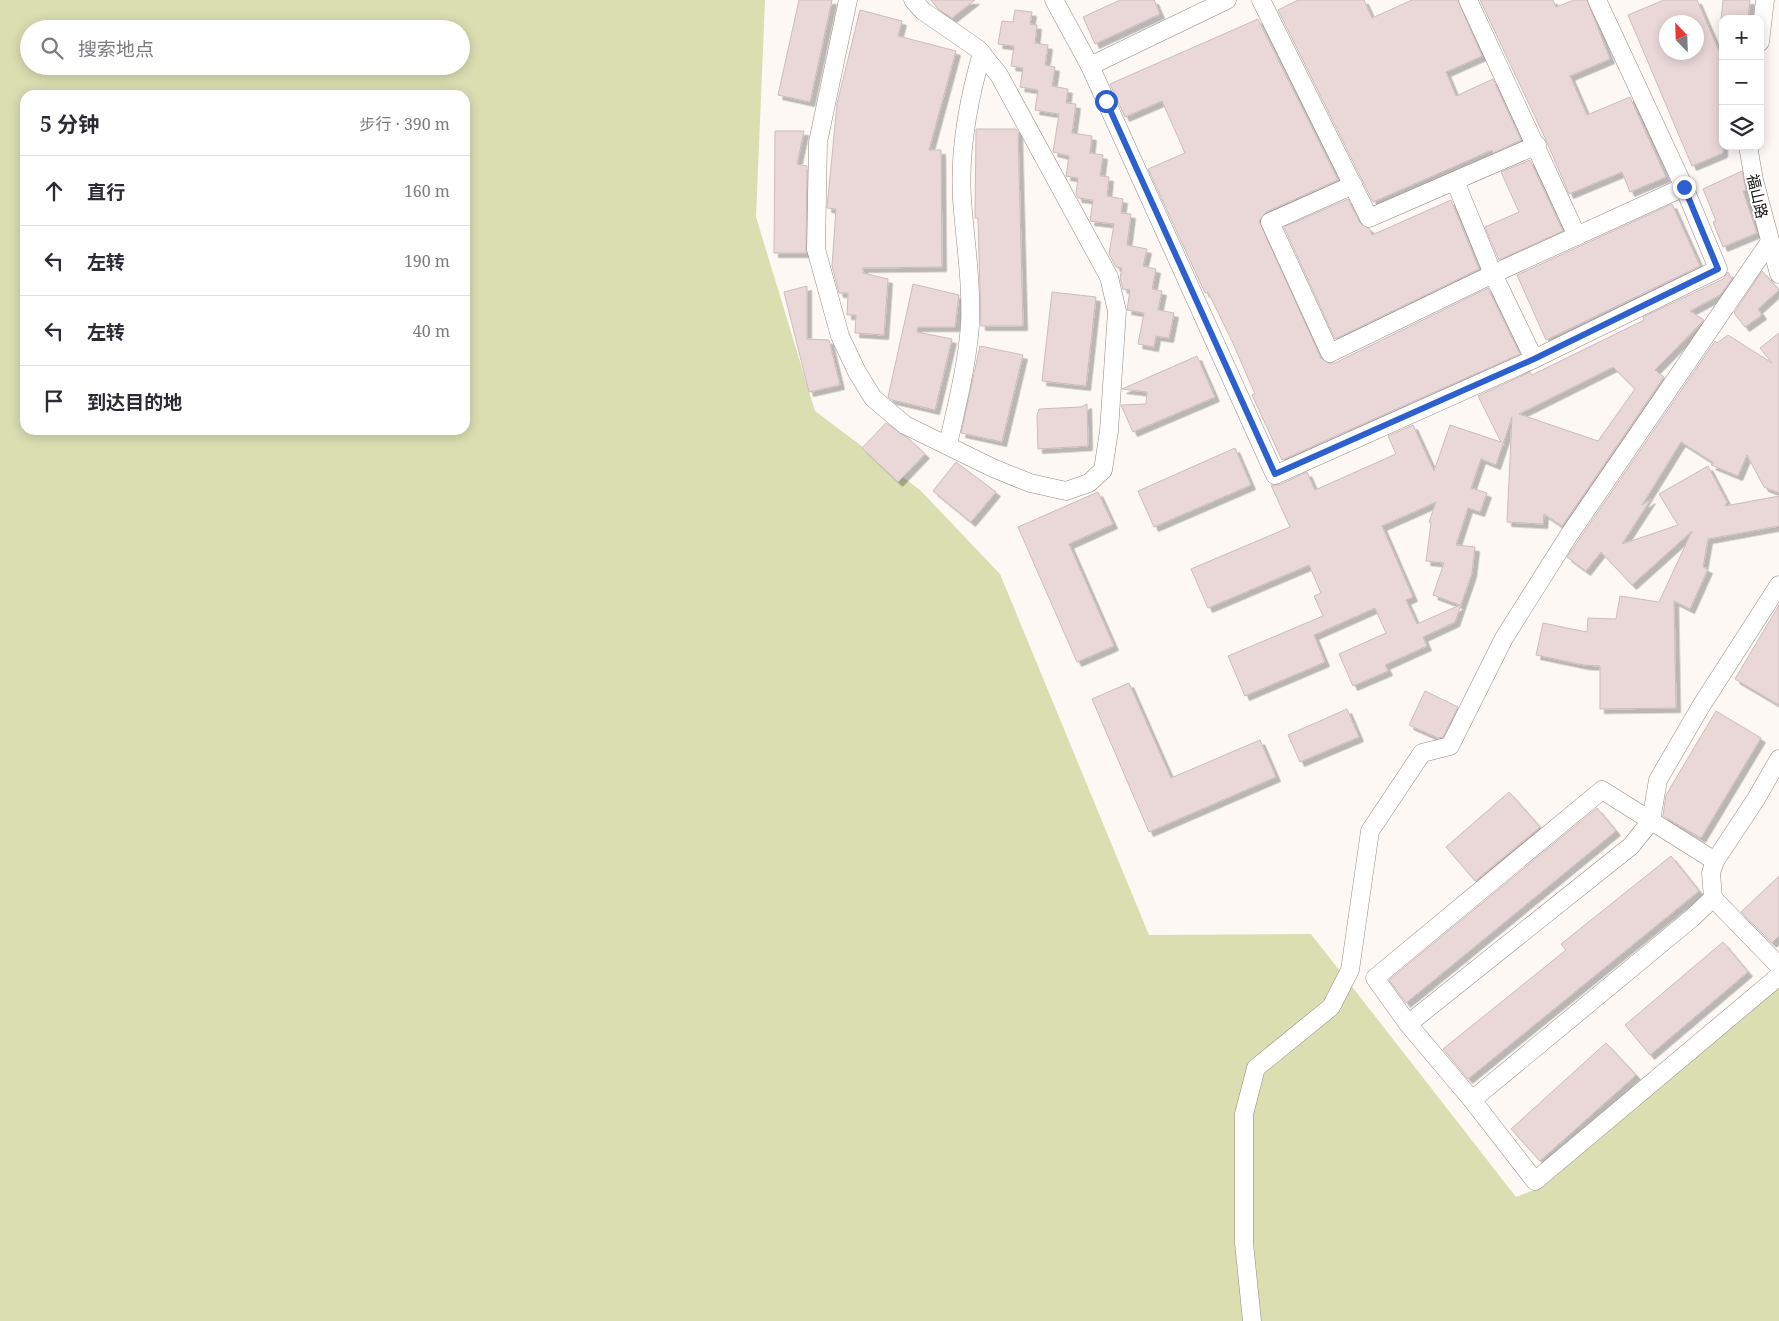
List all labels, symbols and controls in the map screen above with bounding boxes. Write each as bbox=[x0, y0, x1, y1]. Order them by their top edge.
north arrow bbox=[1659, 15, 1704, 60]
map controls bbox=[1719, 15, 1764, 150]
button: + bbox=[1719, 15, 1764, 60]
search box bbox=[20, 20, 470, 75]
icon: search bbox=[38, 34, 66, 62]
text: 搜索地点 bbox=[78, 36, 154, 62]
button: − bbox=[1719, 60, 1764, 105]
route start bbox=[1095, 90, 1118, 113]
button: layers bbox=[1719, 105, 1764, 150]
text: 5 分钟 bbox=[40, 110, 99, 138]
text: 步行 · 390 m bbox=[360, 113, 450, 135]
street label: 福山路 bbox=[1743, 172, 1773, 220]
route end bbox=[1673, 176, 1696, 199]
icon: ahead bbox=[40, 177, 68, 205]
text: 直行 bbox=[87, 179, 125, 205]
text: 160 m bbox=[404, 180, 450, 202]
icon: left bbox=[40, 247, 68, 275]
text: 左转 bbox=[87, 249, 125, 275]
text: 190 m bbox=[404, 250, 450, 272]
icon: left bbox=[40, 317, 68, 345]
text: 左转 bbox=[87, 319, 125, 345]
text: 40 m bbox=[413, 320, 450, 342]
icon: arrive bbox=[40, 387, 68, 415]
text: 到达目的地 bbox=[87, 389, 182, 415]

